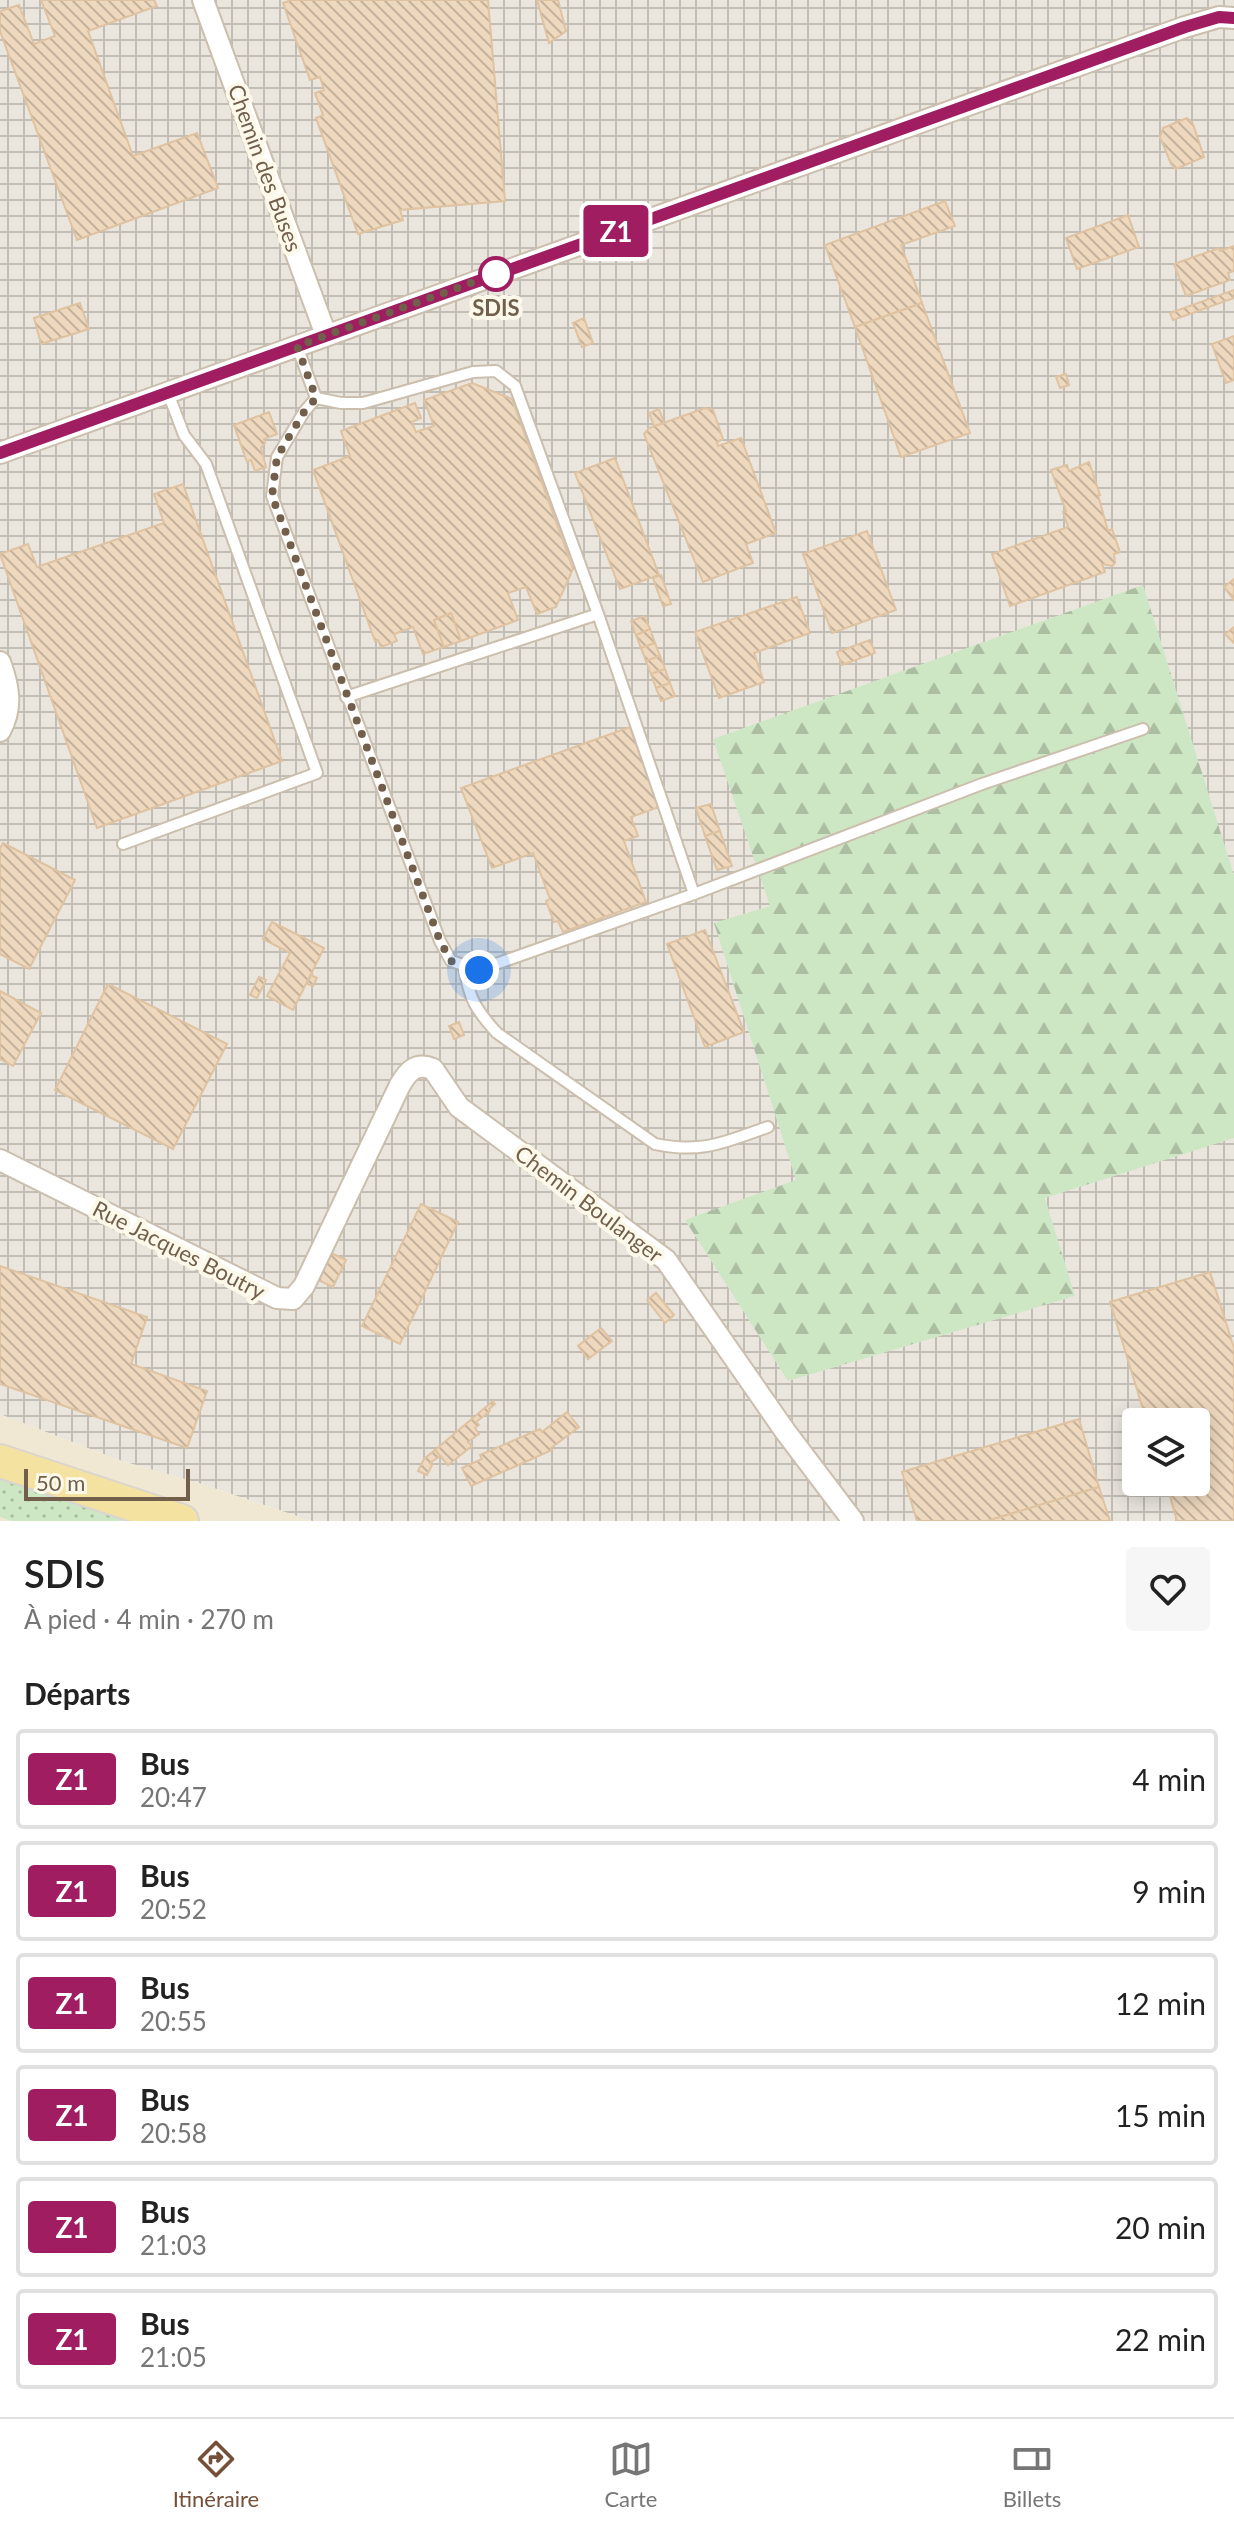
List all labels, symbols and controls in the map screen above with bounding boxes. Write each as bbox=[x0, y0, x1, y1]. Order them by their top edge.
street label: Chemin des Buses bbox=[223, 81, 308, 255]
line badge: Z1 bbox=[580, 205, 652, 257]
text: Z1 bbox=[599, 214, 633, 248]
marker: SDIS bbox=[479, 257, 513, 291]
place label: SDIS bbox=[472, 294, 520, 321]
your location bbox=[459, 950, 499, 990]
street label: Chemin Boulanger bbox=[510, 1139, 668, 1268]
street label: Rue Jacques Boutry bbox=[89, 1194, 270, 1305]
map controls bbox=[1122, 1408, 1210, 1496]
button: layers bbox=[1122, 1408, 1210, 1496]
scale bar bbox=[24, 1465, 190, 1501]
text: 50 m bbox=[36, 1469, 85, 1496]
button: heart bbox=[1126, 1547, 1210, 1631]
text: SDIS bbox=[24, 1550, 105, 1596]
text: À pied · 4 min · 270 m bbox=[24, 1603, 274, 1635]
text: Départs bbox=[24, 1675, 130, 1711]
text: Bus bbox=[140, 1745, 190, 1781]
text: 4 min bbox=[1132, 1761, 1206, 1797]
text: Z1 bbox=[55, 1762, 89, 1796]
text: 20:47 bbox=[140, 1781, 207, 1813]
text: Bus bbox=[140, 1857, 190, 1893]
text: 9 min bbox=[1132, 1873, 1206, 1909]
text: Z1 bbox=[55, 1874, 89, 1908]
text: 20:52 bbox=[140, 1893, 207, 1925]
text: Bus bbox=[140, 1969, 190, 2005]
text: 12 min bbox=[1115, 1985, 1206, 2021]
text: Z1 bbox=[55, 1986, 89, 2020]
text: 20:55 bbox=[140, 2005, 207, 2037]
text: Bus bbox=[140, 2081, 190, 2117]
text: 15 min bbox=[1115, 2097, 1206, 2133]
text: Z1 bbox=[55, 2098, 89, 2132]
text: 20:58 bbox=[140, 2117, 207, 2149]
text: Bus bbox=[140, 2193, 190, 2229]
text: 20 min bbox=[1115, 2209, 1206, 2245]
text: Z1 bbox=[55, 2210, 89, 2244]
text: 21:03 bbox=[140, 2229, 207, 2261]
text: Bus bbox=[140, 2305, 190, 2341]
text: 22 min bbox=[1115, 2321, 1206, 2357]
text: Z1 bbox=[55, 2322, 89, 2356]
text: 21:05 bbox=[140, 2341, 207, 2373]
tab: Itinéraire bbox=[173, 2437, 259, 2512]
tab: Carte bbox=[604, 2437, 657, 2512]
tab: Billets bbox=[1003, 2437, 1061, 2512]

